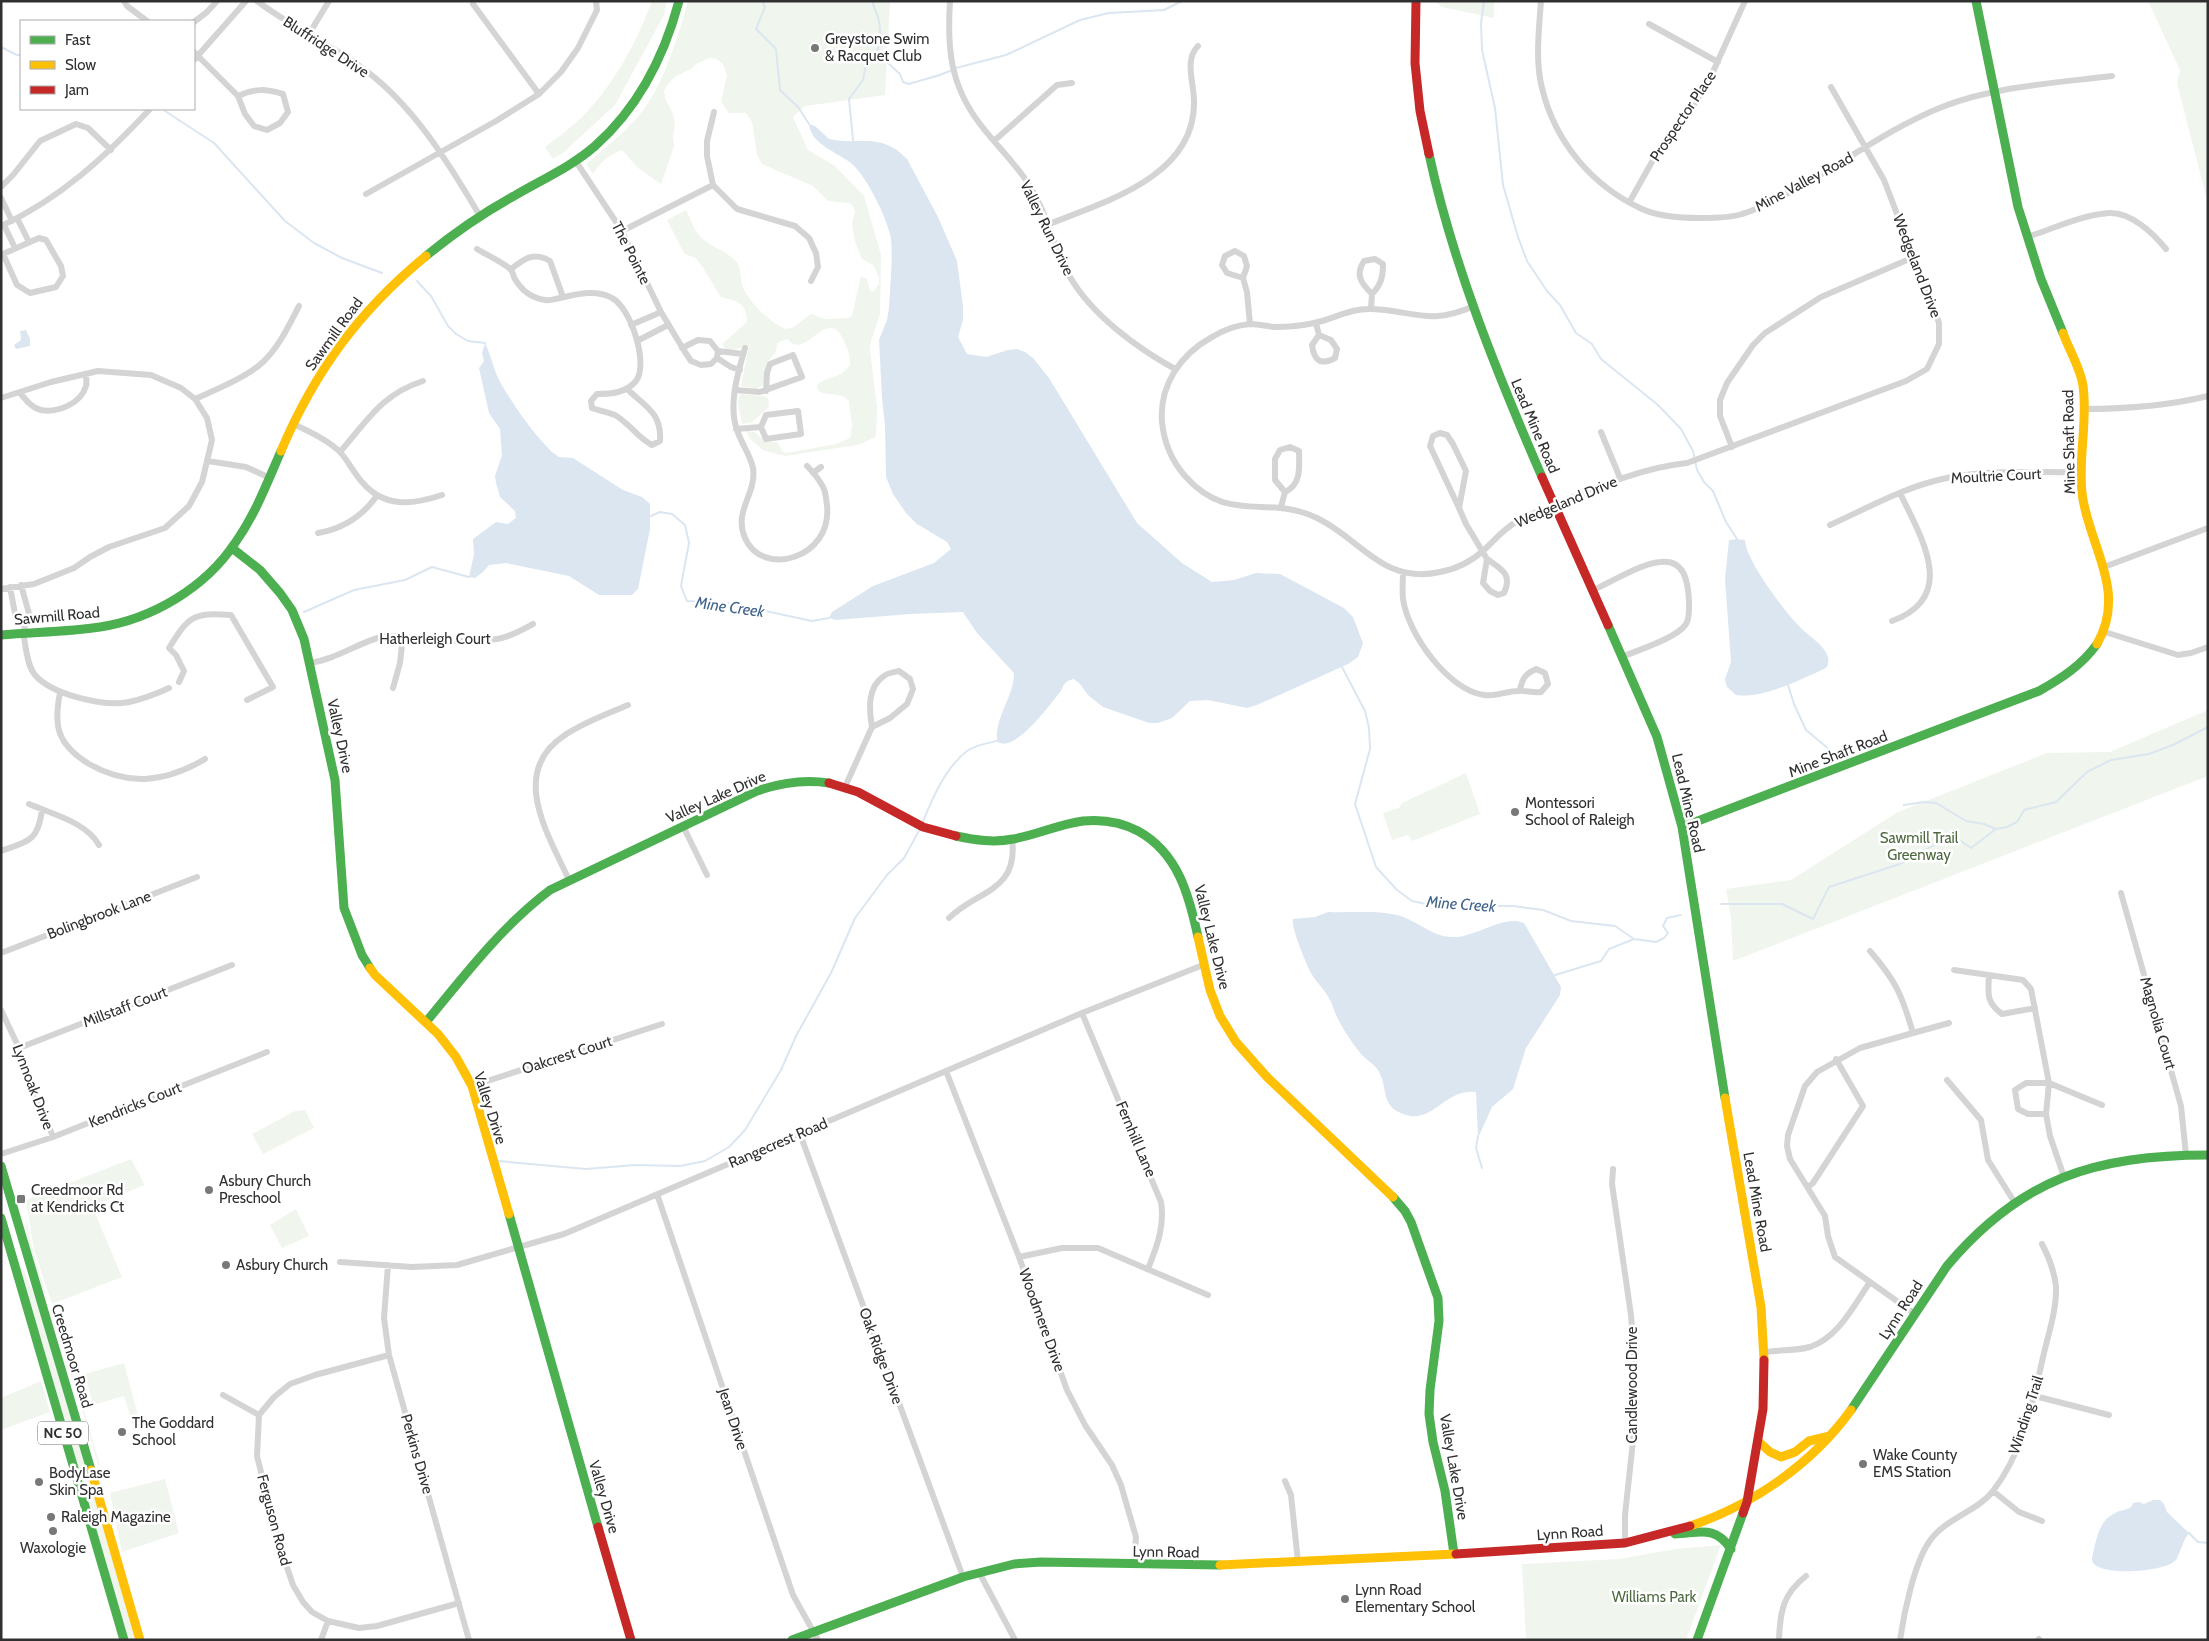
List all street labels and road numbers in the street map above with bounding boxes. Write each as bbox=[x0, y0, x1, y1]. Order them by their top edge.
street label: Bluffridge Drive bbox=[280, 13, 373, 82]
street label: Prospector Place bbox=[1646, 67, 1720, 165]
street label: Mine Valley Road bbox=[1752, 149, 1856, 215]
street label: Valley Run Drive bbox=[1016, 178, 1078, 279]
street label: Wedgeland Drive bbox=[1889, 212, 1945, 321]
street label: The Pointe bbox=[608, 219, 655, 288]
street label: Sawmill Road bbox=[301, 294, 367, 374]
street label: Lead Mine Road bbox=[1507, 376, 1563, 476]
street label: Mine Shaft Road bbox=[2059, 390, 2079, 494]
street label: Moultrie Court bbox=[1950, 465, 2042, 487]
street label: Wedgeland Drive bbox=[1512, 472, 1620, 532]
street label: Sawmill Road bbox=[13, 603, 101, 629]
street label: Hatherleigh Court bbox=[379, 630, 491, 648]
street label: Valley Drive bbox=[323, 697, 357, 775]
street label: Mine Shaft Road bbox=[1786, 727, 1890, 781]
street label: Lead Mine Road bbox=[1668, 752, 1708, 854]
street label: Valley Lake Drive bbox=[663, 767, 769, 827]
street label: Valley Lake Drive bbox=[1190, 883, 1234, 991]
street label: Bolingbrook Lane bbox=[44, 887, 154, 943]
street label: Magnolia Court bbox=[2136, 975, 2180, 1071]
street label: Millstaff Court bbox=[80, 983, 170, 1031]
street label: Oakcrest Court bbox=[520, 1032, 614, 1078]
street label: Lynnoak Drive bbox=[8, 1042, 58, 1132]
street label: Valley Drive bbox=[470, 1070, 510, 1147]
street label: Kendricks Court bbox=[86, 1078, 184, 1132]
street label: Fernhill Lane bbox=[1112, 1098, 1160, 1180]
street label: Rangecrest Road bbox=[726, 1114, 830, 1172]
street label: Lead Mine Road bbox=[1739, 1151, 1775, 1253]
street label: Woodmere Drive bbox=[1015, 1266, 1069, 1374]
street label: Lynn Road bbox=[1875, 1277, 1927, 1343]
street label: Creedmoor Road bbox=[48, 1302, 96, 1410]
street label: Oak Ridge Drive bbox=[855, 1305, 907, 1407]
street label: Candlewood Drive bbox=[1623, 1326, 1641, 1443]
street label: Winding Trail bbox=[2005, 1373, 2047, 1457]
street label: Jean Drive bbox=[714, 1385, 752, 1452]
street label: Perkins Drive bbox=[397, 1412, 437, 1496]
street label: Valley Lake Drive bbox=[1436, 1413, 1472, 1522]
road number: NC 50 bbox=[38, 1422, 88, 1445]
street label: Valley Drive bbox=[585, 1458, 623, 1536]
street label: Ferguson Road bbox=[253, 1472, 295, 1568]
street label: Lynn Road bbox=[1536, 1522, 1604, 1544]
street label: Lynn Road bbox=[1133, 1542, 1199, 1562]

